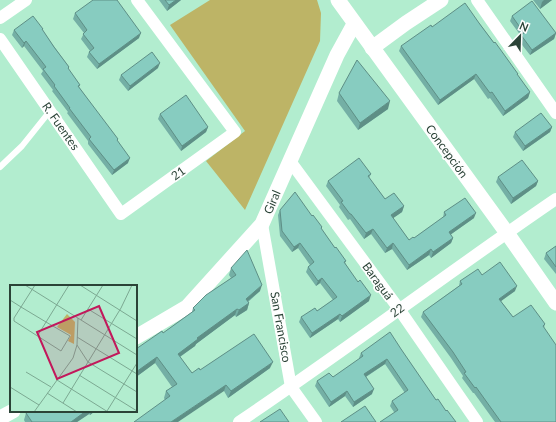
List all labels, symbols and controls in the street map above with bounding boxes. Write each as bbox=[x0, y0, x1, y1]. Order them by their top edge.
north arrow bbox=[500, 16, 540, 56]
text: N bbox=[518, 19, 531, 34]
street label: R. Fuentes bbox=[39, 99, 83, 153]
street label: Concepción bbox=[423, 121, 471, 181]
street label: 21 bbox=[168, 163, 188, 183]
street label: Giral bbox=[260, 188, 284, 216]
street label: Baraguá bbox=[359, 259, 397, 303]
inset map bbox=[10, 285, 137, 412]
street label: San Francisco bbox=[267, 290, 295, 364]
street label: 22 bbox=[387, 300, 407, 320]

